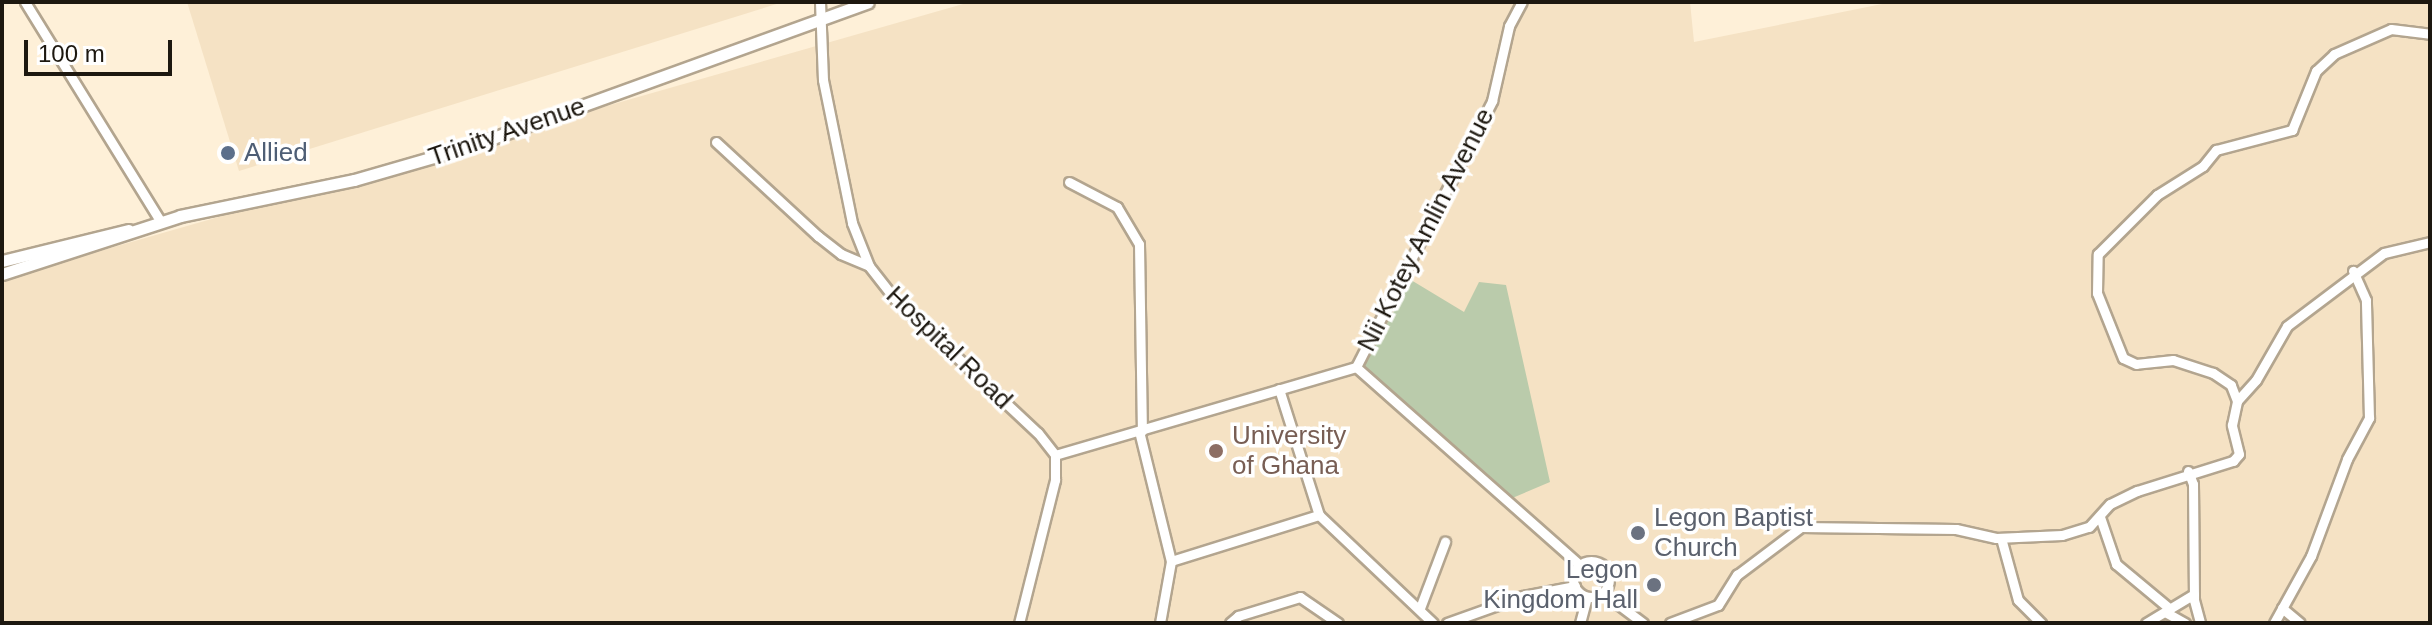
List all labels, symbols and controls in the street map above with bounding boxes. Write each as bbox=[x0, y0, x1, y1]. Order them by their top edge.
scale bar bbox=[28, 24, 176, 74]
text: 100 m bbox=[38, 40, 105, 67]
street label: Trinity Avenue bbox=[424, 90, 590, 174]
street label: Nii Kotey Amlin Avenue bbox=[1351, 102, 1501, 358]
place label: Allied bbox=[244, 137, 308, 169]
marker: Allied bbox=[219, 144, 237, 162]
street label: Hospital Road bbox=[879, 280, 1019, 416]
place label: University of Ghana bbox=[1232, 420, 1346, 482]
marker: University of Ghana bbox=[1207, 442, 1225, 460]
place label: Legon Baptist Church bbox=[1654, 502, 1813, 564]
marker: Legon Baptist Church bbox=[1629, 524, 1647, 542]
place label: Legon Kingdom Hall bbox=[1483, 554, 1638, 616]
marker: Legon Kingdom Hall bbox=[1645, 576, 1663, 594]

